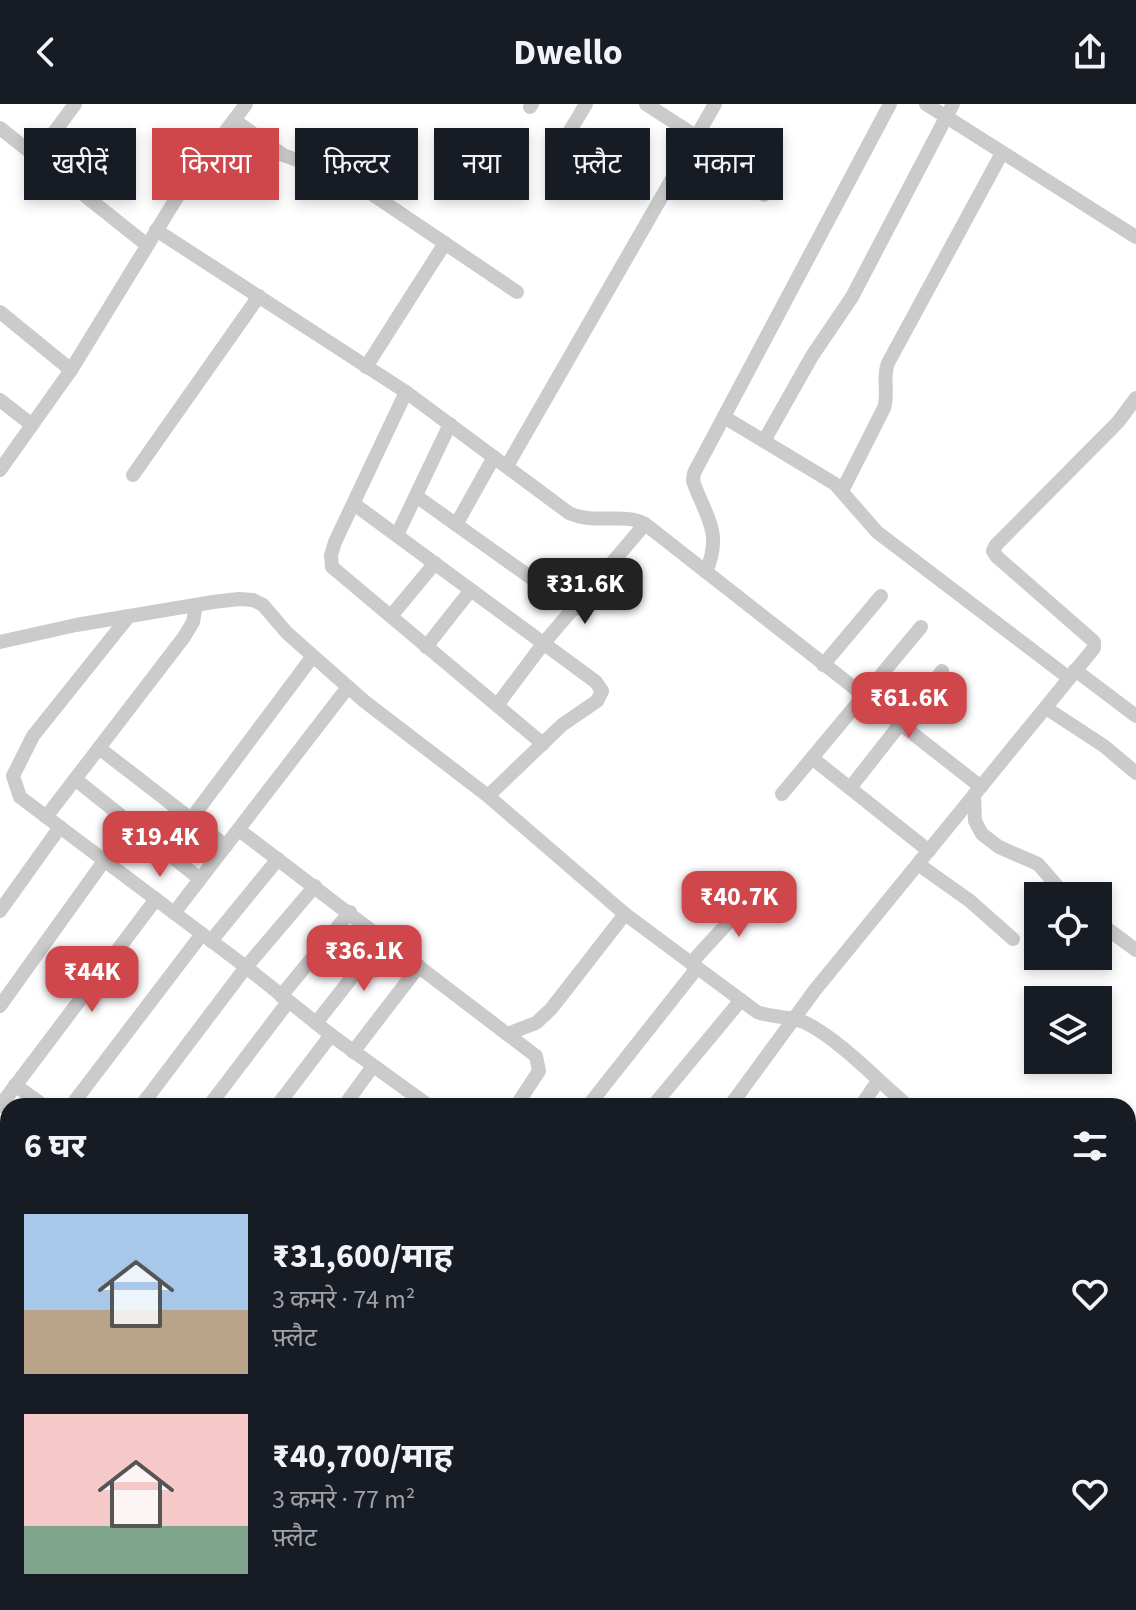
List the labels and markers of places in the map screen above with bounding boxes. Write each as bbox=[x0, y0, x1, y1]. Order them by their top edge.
pin: ₹31.6K bbox=[520, 558, 650, 626]
pin: ₹61.6K bbox=[844, 672, 974, 740]
pin: ₹19.4K bbox=[95, 811, 225, 879]
pin: ₹40.7K bbox=[674, 871, 804, 939]
pin: ₹36.1K bbox=[299, 925, 429, 993]
pin: ₹44K bbox=[45, 946, 139, 1014]

